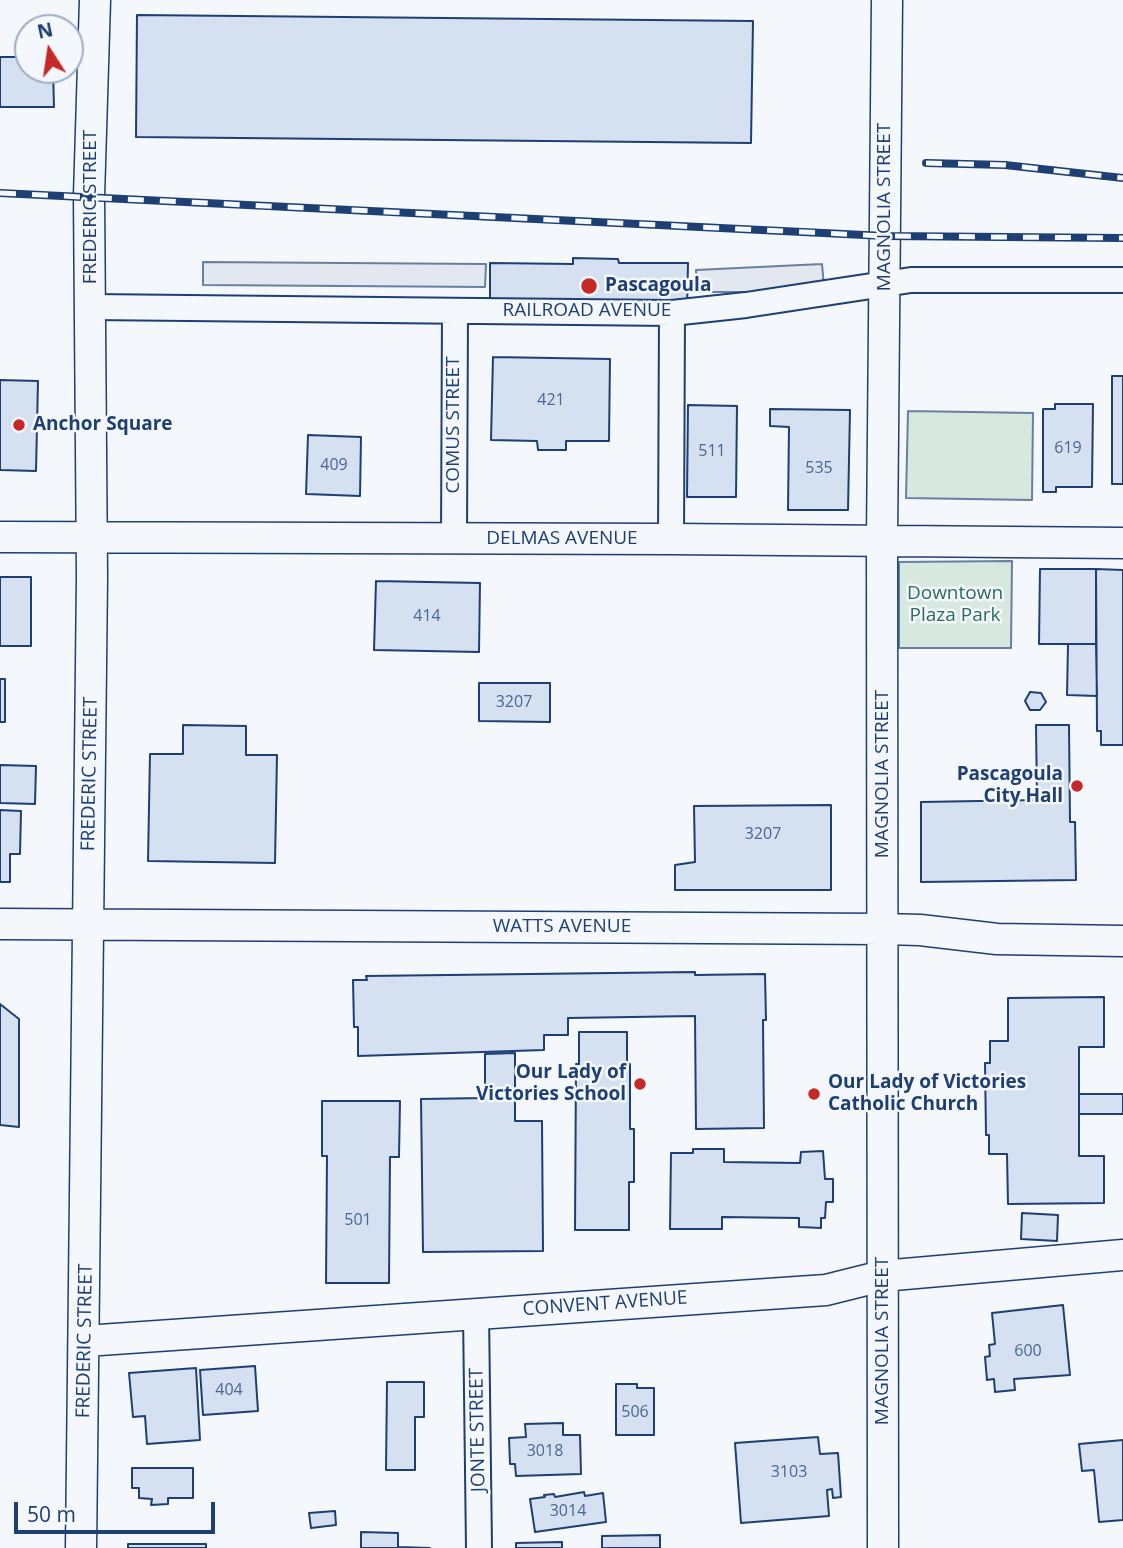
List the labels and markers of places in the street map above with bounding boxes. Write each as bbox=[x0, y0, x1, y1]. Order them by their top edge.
place label: Pascagoula bbox=[605, 275, 711, 297]
marker: Pascagoula bbox=[579, 276, 599, 296]
place label: Anchor Square bbox=[33, 414, 172, 436]
marker: Anchor Square bbox=[11, 417, 27, 433]
place label: Pascagoula City Hall bbox=[957, 764, 1063, 808]
marker: Pascagoula City Hall bbox=[1069, 778, 1085, 794]
place label: Our Lady of Victories School bbox=[476, 1062, 626, 1106]
place label: Our Lady of Victories Catholic Church bbox=[828, 1072, 1026, 1116]
marker: Our Lady of Victories School bbox=[632, 1076, 648, 1092]
marker: Our Lady of Victories Catholic Church bbox=[806, 1086, 822, 1102]

